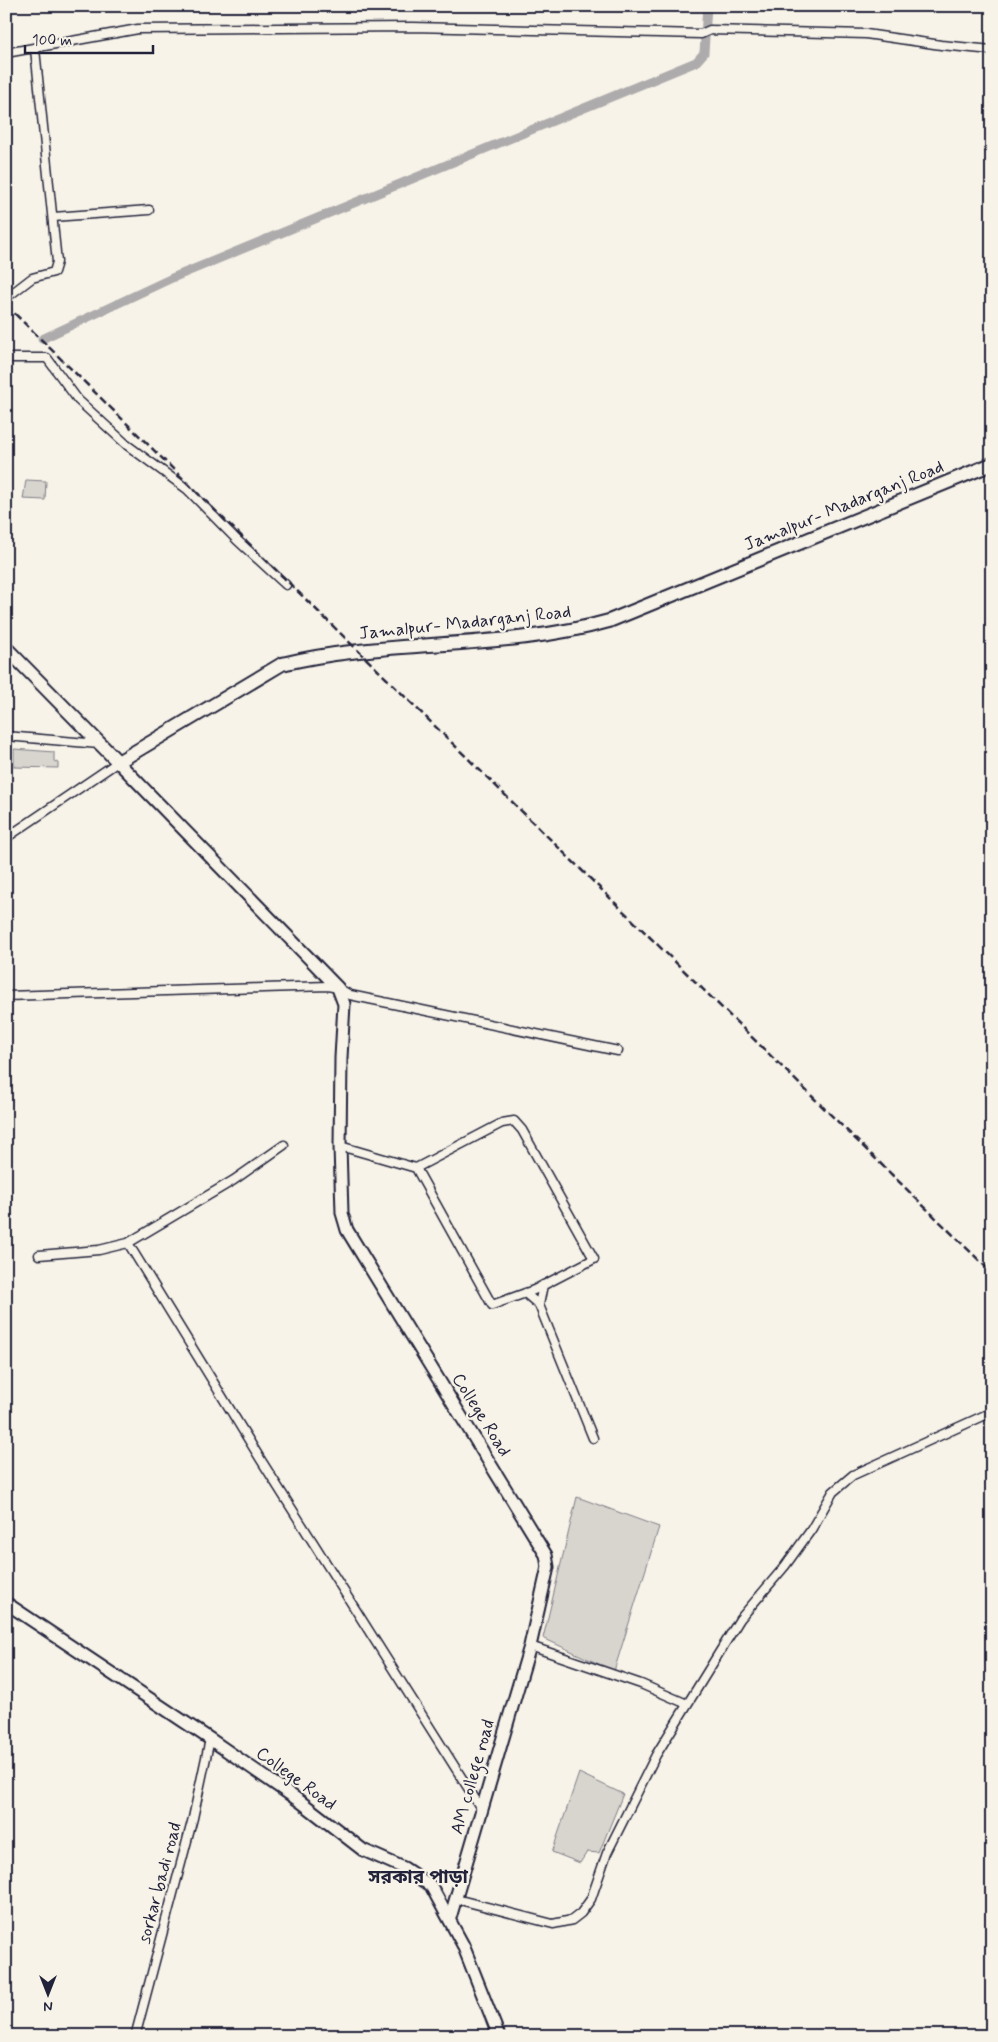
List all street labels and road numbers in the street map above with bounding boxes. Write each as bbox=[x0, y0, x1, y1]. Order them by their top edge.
street label: Jamalpur- Madarganj Road bbox=[741, 455, 947, 557]
street label: Jamalpur- Madarganj Road bbox=[358, 600, 572, 646]
street label: College Road bbox=[446, 1369, 516, 1461]
street label: AM college road bbox=[445, 1717, 503, 1838]
street label: College Road bbox=[251, 1742, 341, 1816]
street label: sorkar badi road bbox=[132, 1820, 188, 1946]

